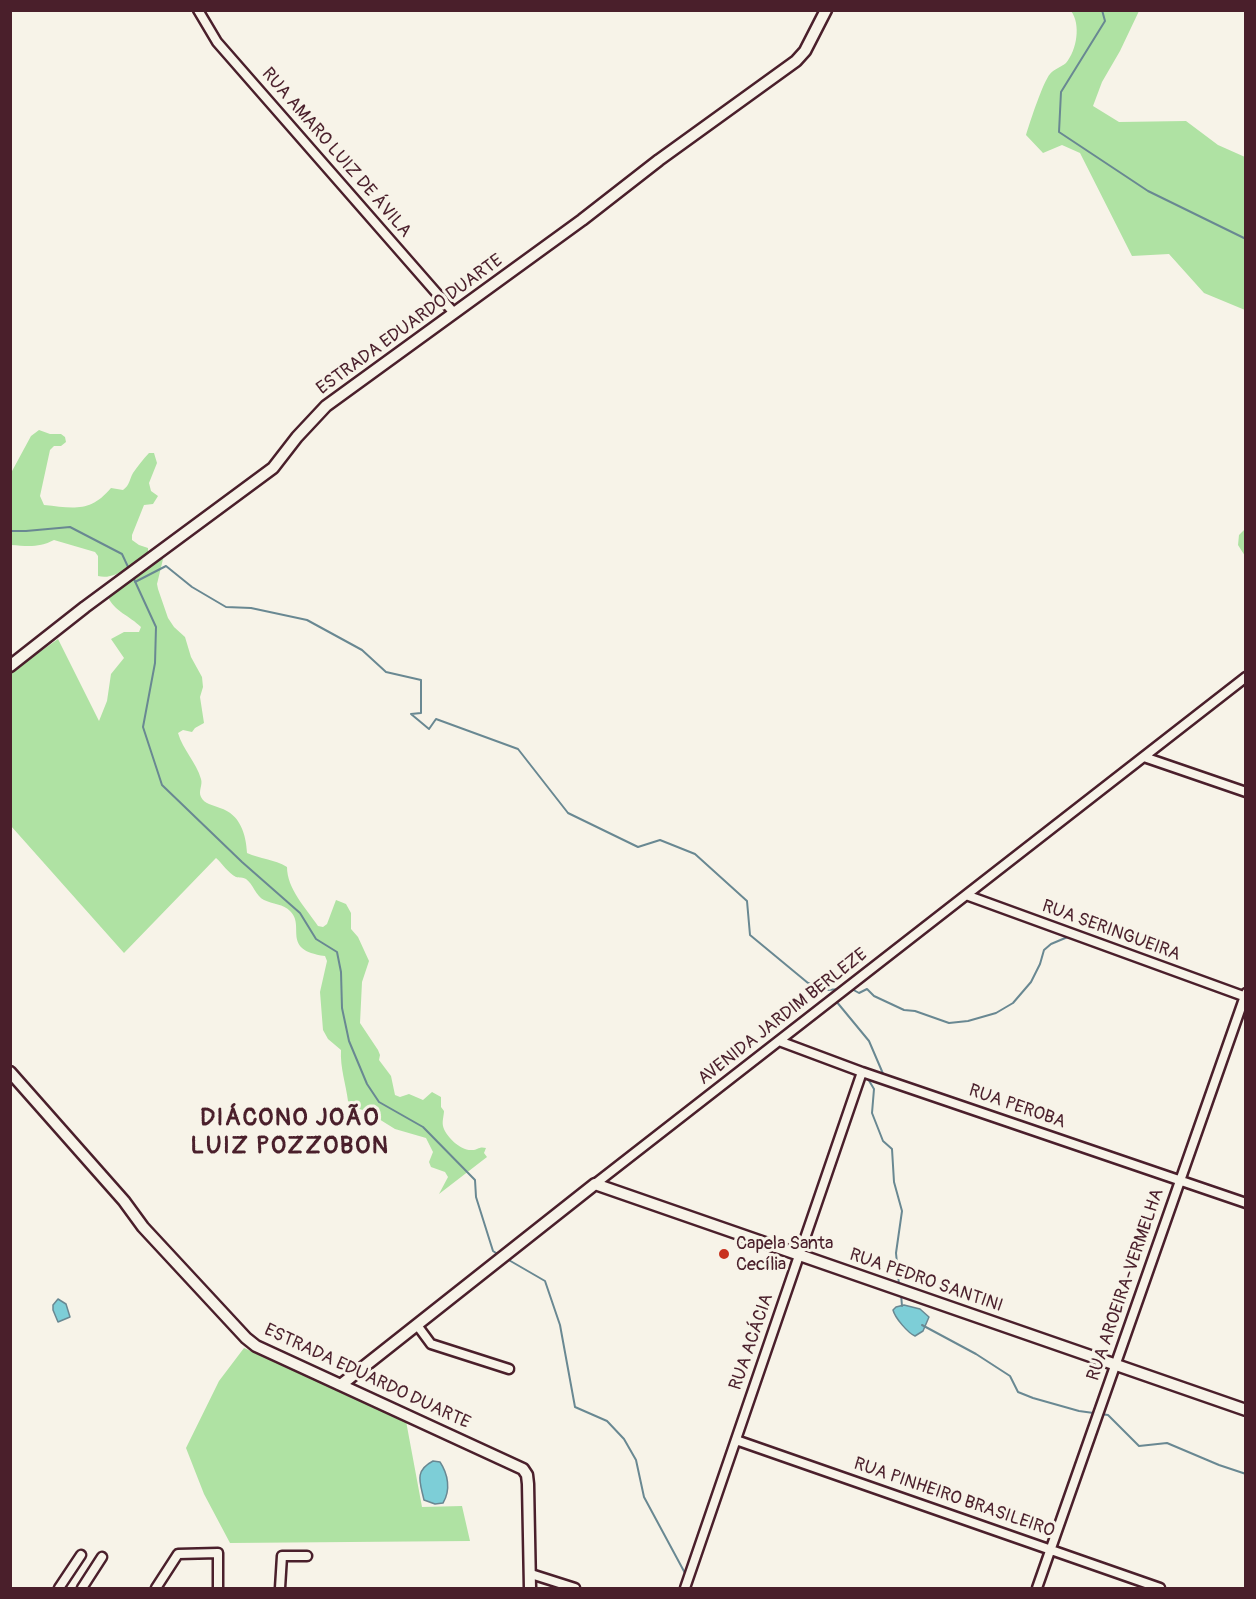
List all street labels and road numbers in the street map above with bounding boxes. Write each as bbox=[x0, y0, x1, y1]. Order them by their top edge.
street label: RUA AMARO LUIZ DE ÁVILA bbox=[256, 64, 416, 242]
street label: ESTRADA EDUARDO DUARTE bbox=[313, 250, 507, 400]
street label: RUA SERINGUEIRA bbox=[1039, 896, 1183, 966]
street label: AVENIDA JARDIM BERLEZE bbox=[694, 944, 872, 1090]
street label: RUA PEROBA bbox=[966, 1080, 1068, 1134]
street label: RUA AROEIRA-VERMELHA bbox=[1083, 1186, 1169, 1384]
street label: RUA PEDRO SANTINI bbox=[846, 1245, 1006, 1317]
street label: RUA ACÁCIA bbox=[725, 1291, 779, 1393]
street label: ESTRADA EDUARDO DUARTE bbox=[261, 1320, 473, 1434]
street label: RUA PINHEIRO BRASILEIRO bbox=[851, 1453, 1057, 1543]

